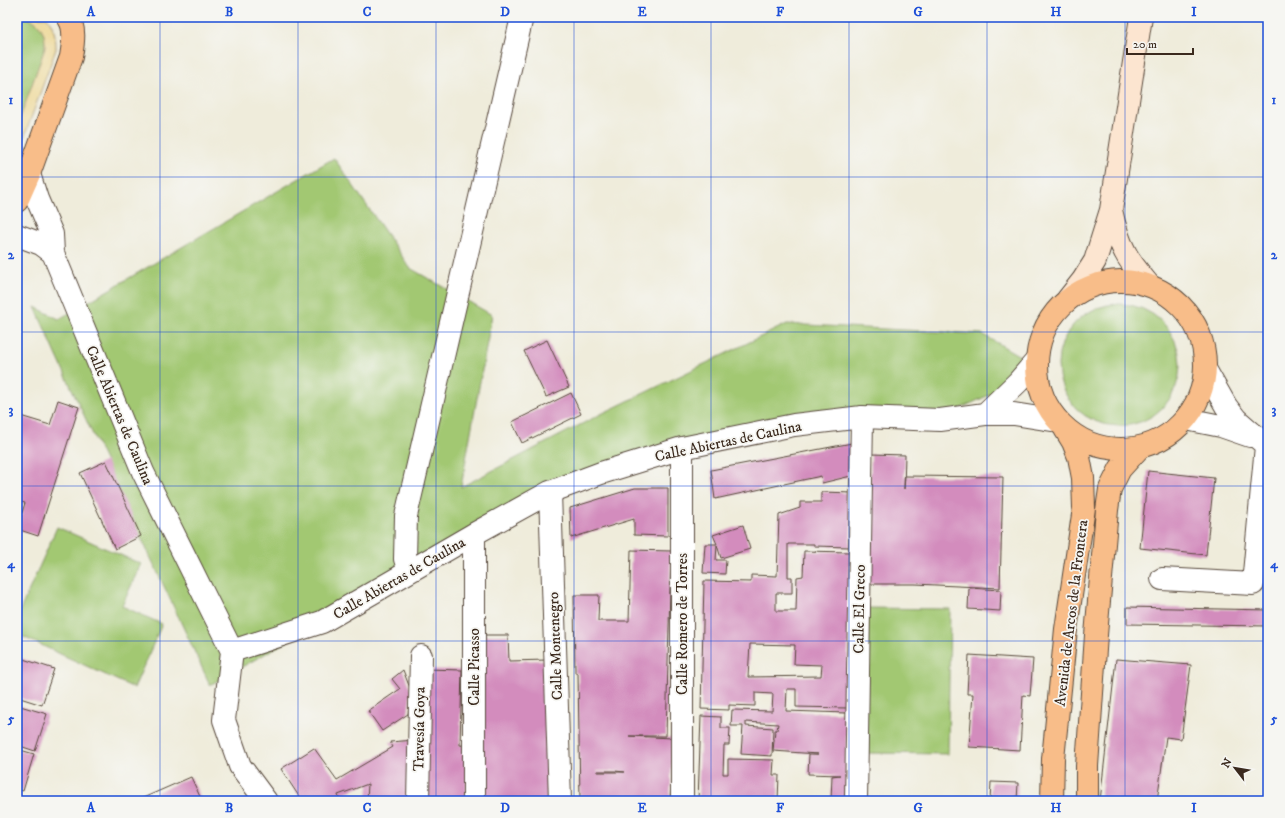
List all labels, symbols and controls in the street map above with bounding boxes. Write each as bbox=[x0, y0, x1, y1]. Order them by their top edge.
text: A bbox=[86, 4, 96, 20]
text: B bbox=[225, 4, 233, 20]
text: C bbox=[363, 4, 372, 20]
text: D bbox=[500, 4, 510, 20]
text: E bbox=[637, 4, 647, 20]
text: F bbox=[776, 4, 785, 20]
text: G bbox=[913, 4, 923, 20]
text: H bbox=[1051, 4, 1062, 20]
text: I bbox=[1191, 4, 1197, 20]
scale bar bbox=[1127, 30, 1193, 56]
text: 20 m bbox=[1133, 37, 1157, 52]
text: 1 bbox=[9, 92, 14, 108]
text: 1 bbox=[1272, 92, 1277, 108]
text: 2 bbox=[8, 247, 15, 263]
text: 2 bbox=[1271, 247, 1278, 263]
street label: Calle Abiertas de Caulina bbox=[82, 343, 158, 488]
text: 3 bbox=[9, 402, 14, 418]
text: 3 bbox=[1272, 402, 1277, 418]
street label: Calle Abiertas de Caulina bbox=[653, 417, 804, 466]
street label: Avenida de Arcos de la Frontera bbox=[1051, 518, 1092, 707]
street label: Calle Abiertas de Caulina bbox=[330, 533, 469, 624]
street label: Calle Romero de Torres bbox=[673, 553, 692, 695]
text: 4 bbox=[6, 556, 15, 573]
text: 4 bbox=[1269, 556, 1278, 573]
street label: Calle El Greco bbox=[849, 564, 870, 654]
street label: Calle Montenegro bbox=[544, 591, 567, 701]
street label: Calle Picasso bbox=[465, 628, 484, 706]
street label: Travesía Goya bbox=[409, 686, 430, 771]
text: 5 bbox=[7, 711, 15, 727]
text: 5 bbox=[1270, 711, 1278, 727]
north arrow bbox=[1215, 748, 1255, 788]
text: N bbox=[1219, 756, 1236, 771]
text: A bbox=[86, 800, 96, 816]
text: B bbox=[225, 800, 233, 816]
text: C bbox=[363, 800, 372, 816]
text: D bbox=[500, 800, 510, 816]
text: E bbox=[637, 800, 647, 816]
text: F bbox=[776, 800, 785, 816]
text: G bbox=[913, 800, 923, 816]
text: H bbox=[1051, 800, 1062, 816]
text: I bbox=[1191, 800, 1197, 816]

